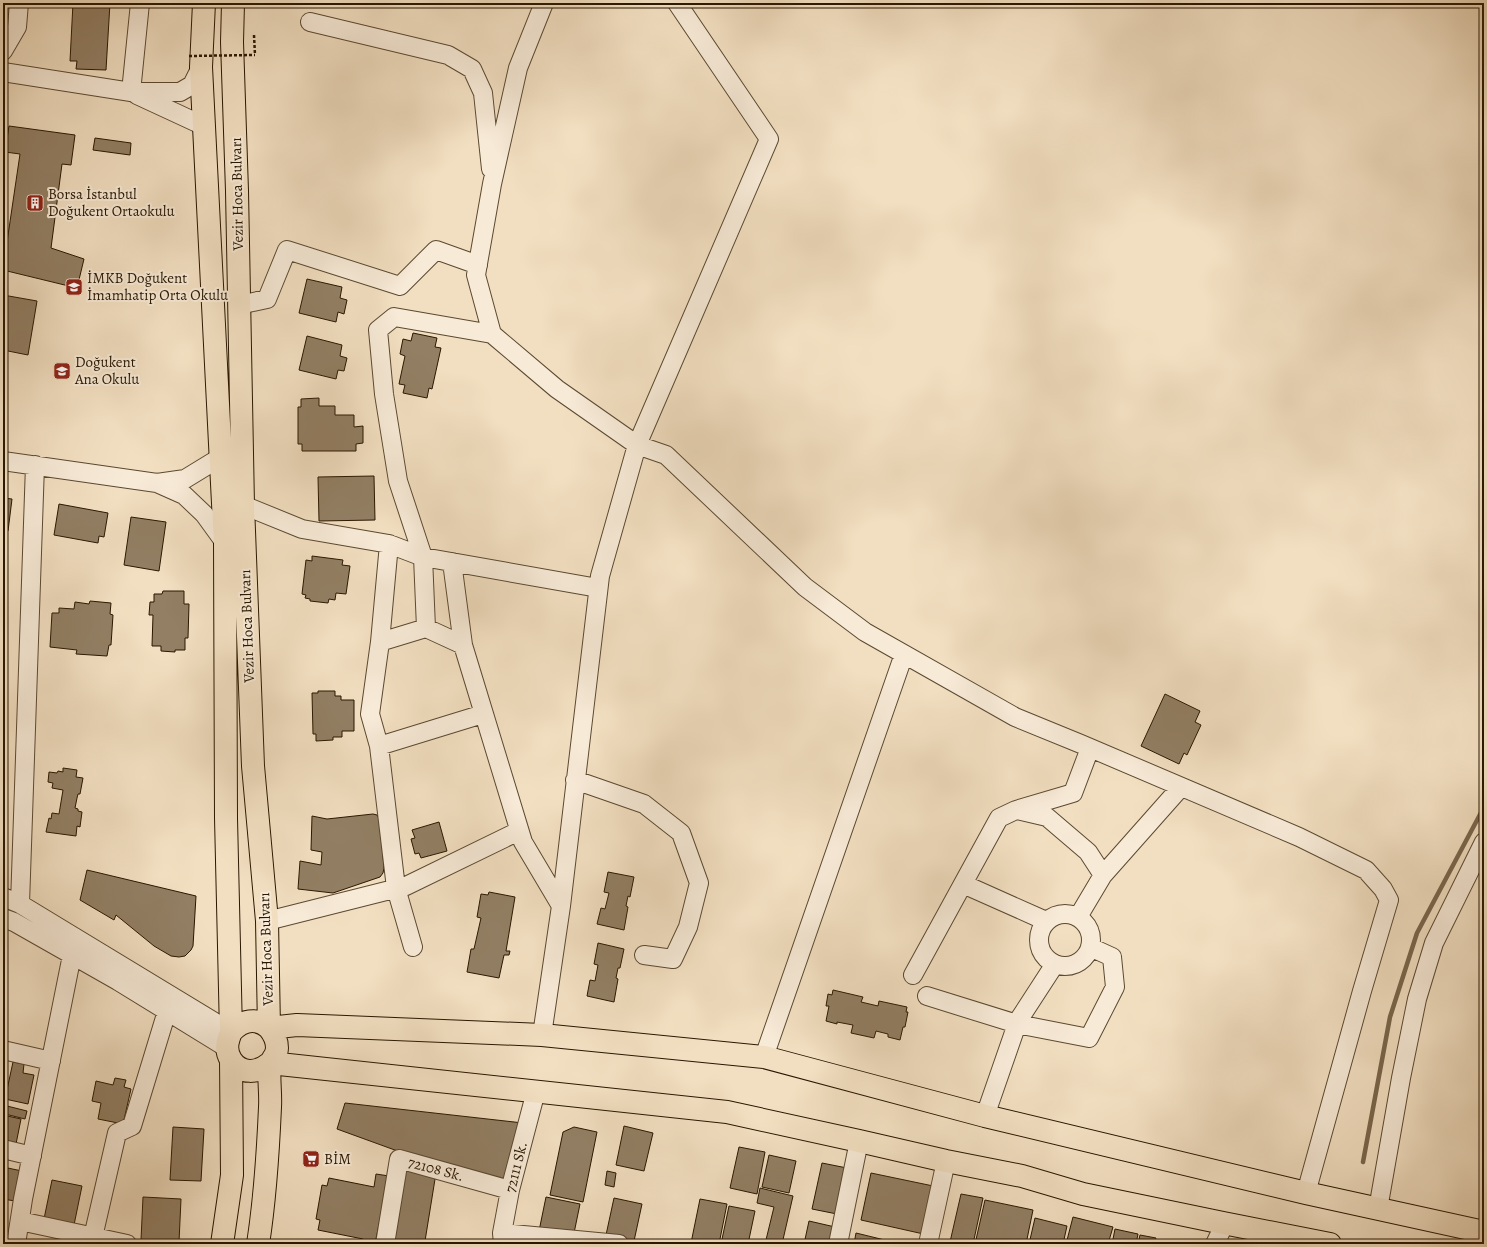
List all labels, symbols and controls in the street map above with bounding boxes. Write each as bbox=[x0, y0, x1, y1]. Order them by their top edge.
street label: Vezir Hoca Bulvarı bbox=[226, 137, 248, 252]
place label: Borsa İstanbul Doğukent Ortaokulu bbox=[48, 184, 175, 221]
building icon: Borsa İstanbul Doğukent Ortaokulu bbox=[25, 193, 45, 213]
place label: İMKB Doğukent İmamhatip Orta Okulu bbox=[87, 268, 229, 305]
school or university icon: İMKB Doğukent İmamhatip Orta Okulu bbox=[64, 277, 84, 297]
place label: Doğukent Ana Okulu bbox=[74, 352, 140, 389]
school or university icon: Doğukent Ana Okulu bbox=[52, 361, 72, 381]
street label: Vezir Hoca Bulvarı bbox=[235, 569, 259, 684]
street label: Vezir Hoca Bulvarı bbox=[254, 892, 278, 1007]
street label: 72111 Sk. bbox=[500, 1140, 532, 1194]
supermarket icon: BİM bbox=[301, 1149, 321, 1169]
place label: BİM bbox=[324, 1149, 351, 1169]
street label: 72108 Sk. bbox=[406, 1152, 466, 1186]

